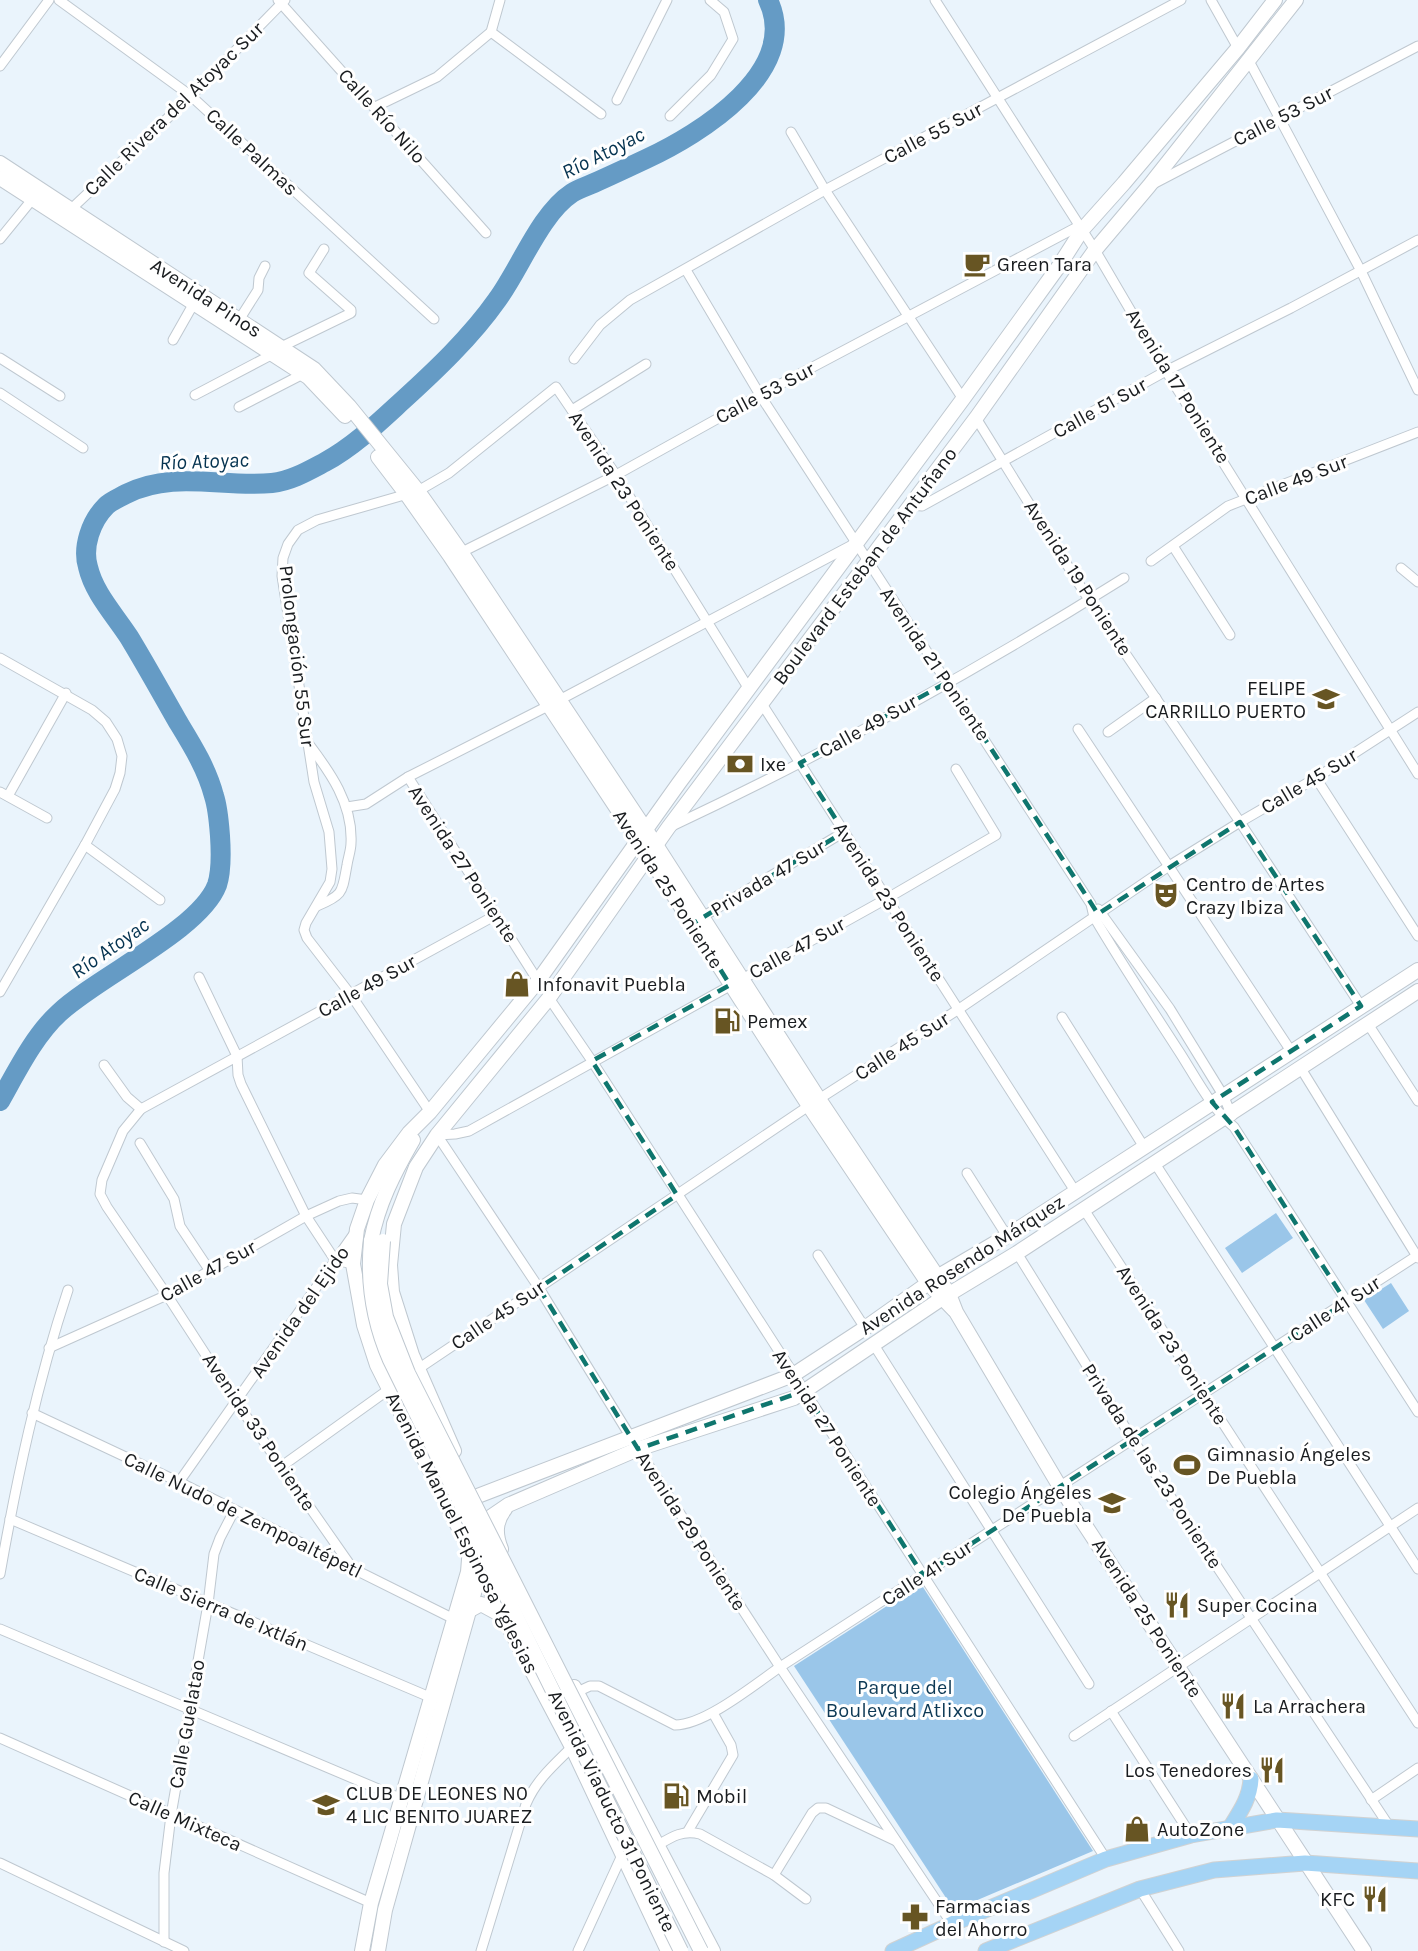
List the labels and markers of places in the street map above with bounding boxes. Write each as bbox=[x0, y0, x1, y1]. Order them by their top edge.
cafe icon: Green Tara bbox=[962, 249, 992, 279]
place label: Green Tara bbox=[997, 253, 1092, 276]
place label: FELIPE CARRILLO PUERTO bbox=[1145, 677, 1306, 723]
school or university icon: FELIPE CARRILLO PUERTO bbox=[1311, 684, 1341, 714]
bank icon: Ixe bbox=[725, 749, 755, 779]
place label: Ixe bbox=[760, 753, 786, 776]
place label: Centro de Artes Crazy Ibiza bbox=[1186, 873, 1325, 919]
theatre icon: Centro de Artes Crazy Ibiza bbox=[1151, 880, 1181, 910]
shop icon: Infonavit Puebla bbox=[502, 969, 532, 999]
place label: Infonavit Puebla bbox=[537, 973, 686, 996]
fuel station icon: Pemex bbox=[712, 1006, 742, 1036]
place label: Pemex bbox=[747, 1010, 808, 1033]
place label: Gimnasio Ángeles De Puebla bbox=[1207, 1442, 1371, 1489]
sports icon: Gimnasio Ángeles De Puebla bbox=[1172, 1450, 1202, 1480]
place label: Colegio Ángeles De Puebla bbox=[949, 1480, 1092, 1527]
school or university icon: Colegio Ángeles De Puebla bbox=[1097, 1488, 1127, 1518]
restaurant icon: Super Cocina bbox=[1162, 1590, 1192, 1620]
place label: Super Cocina bbox=[1197, 1594, 1318, 1617]
restaurant icon: La Arrachera bbox=[1218, 1691, 1248, 1721]
place label: La Arrachera bbox=[1253, 1695, 1366, 1718]
restaurant icon: Los Tenedores bbox=[1257, 1755, 1287, 1785]
place label: Los Tenedores bbox=[1125, 1759, 1252, 1782]
fuel station icon: Mobil bbox=[661, 1781, 691, 1811]
place label: CLUB DE LEONES N0 4 LIC BENITO JUAREZ bbox=[346, 1782, 532, 1828]
place label: Mobil bbox=[696, 1785, 747, 1808]
school or university icon: CLUB DE LEONES N0 4 LIC BENITO JUAREZ bbox=[311, 1790, 341, 1820]
shop icon: AutoZone bbox=[1122, 1814, 1152, 1844]
place label: AutoZone bbox=[1157, 1818, 1244, 1841]
restaurant icon: KFC bbox=[1360, 1884, 1390, 1914]
place label: KFC bbox=[1320, 1888, 1355, 1911]
place label: Farmacias del Ahorro bbox=[935, 1895, 1031, 1941]
pharmacy icon: Farmacias del Ahorro bbox=[900, 1902, 930, 1932]

